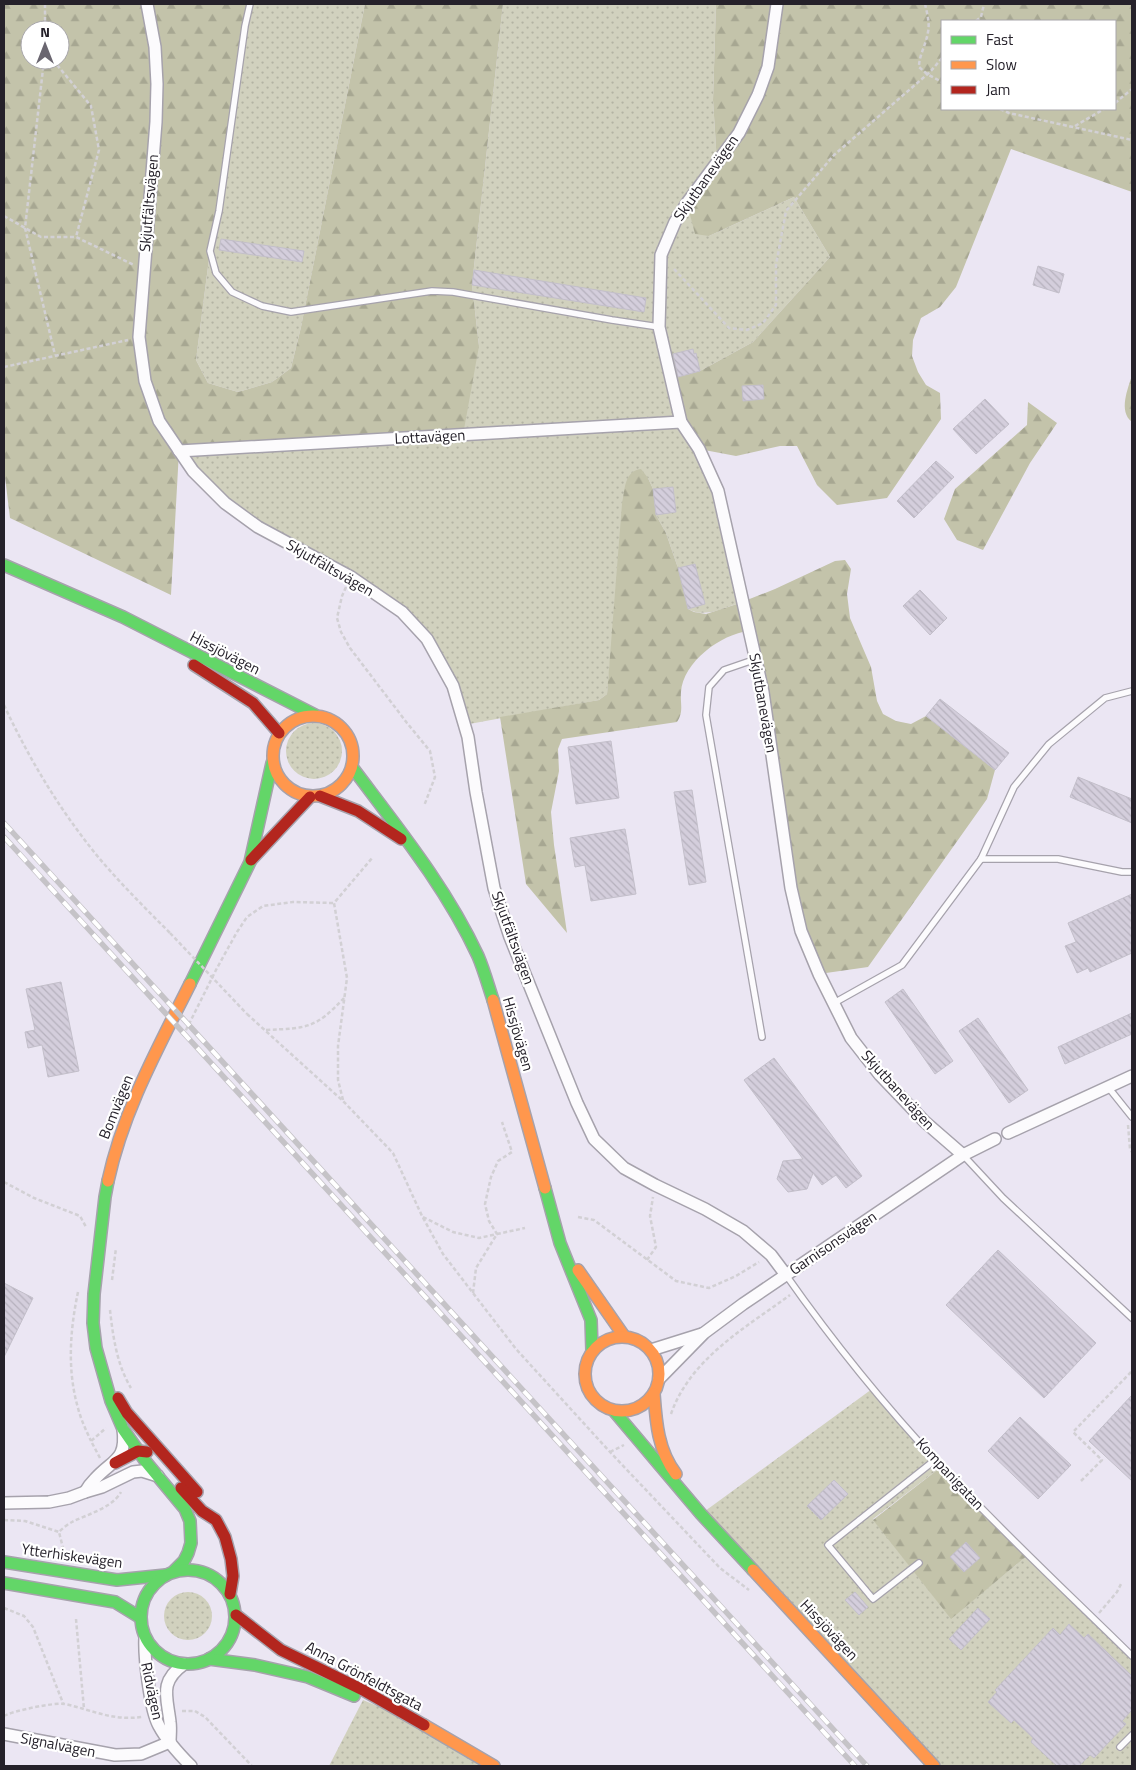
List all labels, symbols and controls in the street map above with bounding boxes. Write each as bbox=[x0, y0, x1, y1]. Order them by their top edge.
north arrow bbox=[20, 20, 70, 70]
legend bbox=[941, 20, 1116, 110]
text: N bbox=[40, 21, 50, 42]
text: Fast bbox=[986, 28, 1014, 51]
text: Slow bbox=[986, 53, 1017, 76]
text: Jam bbox=[986, 78, 1010, 101]
street label: Skjutbanevägen bbox=[667, 130, 744, 226]
street label: Skjutfältsvägen bbox=[133, 153, 164, 253]
street label: Lottavägen bbox=[394, 423, 466, 450]
street label: Skjutfältsvägen bbox=[282, 533, 378, 602]
street label: Hissjövägen bbox=[186, 625, 264, 680]
street label: Skjutbanevägen bbox=[743, 651, 784, 754]
street label: Skjutfältsvägen bbox=[486, 888, 541, 988]
street label: Hissjövägen bbox=[497, 994, 540, 1074]
street label: Skjutbanevägen bbox=[856, 1045, 941, 1135]
street label: Bomvägen bbox=[92, 1071, 139, 1142]
street label: Garnisonsvägen bbox=[784, 1205, 881, 1280]
street label: Kompanigatan bbox=[911, 1432, 990, 1515]
street label: Ytterhiskevägen bbox=[20, 1537, 124, 1574]
street label: Hissjövägen bbox=[795, 1594, 864, 1665]
street label: Anna Grönfeldtsgata bbox=[301, 1635, 427, 1716]
street label: Ridvägen bbox=[135, 1660, 170, 1722]
street label: Signalvägen bbox=[19, 1726, 98, 1763]

